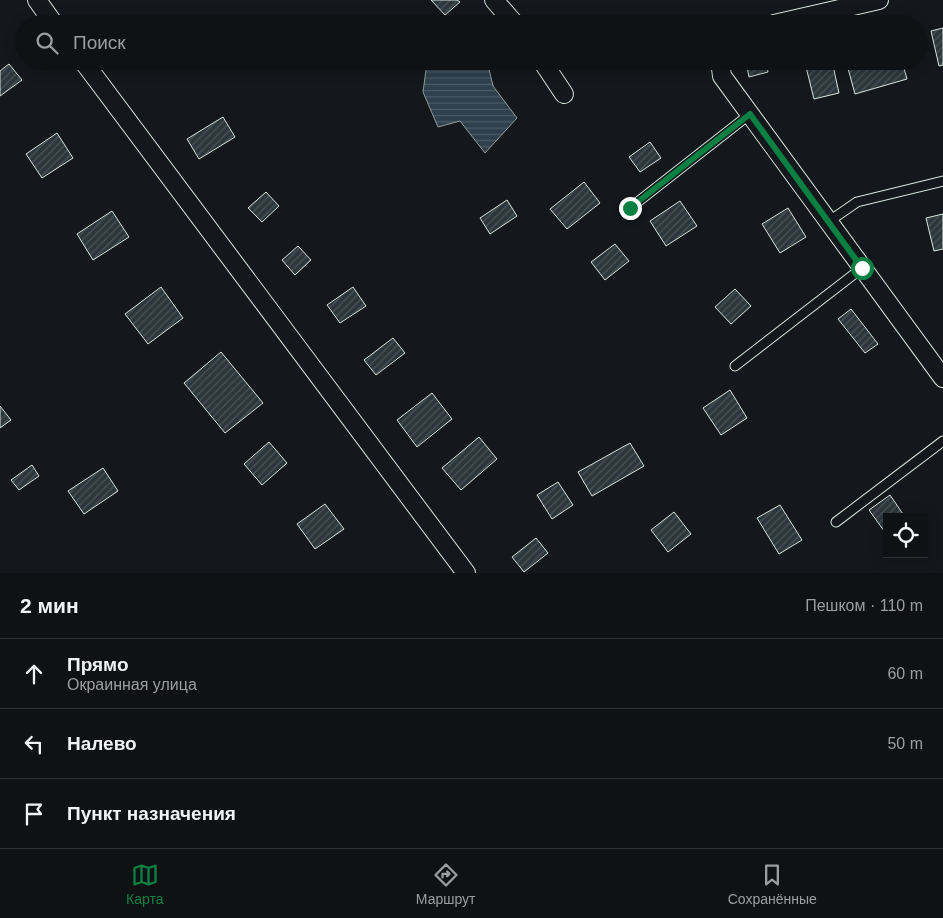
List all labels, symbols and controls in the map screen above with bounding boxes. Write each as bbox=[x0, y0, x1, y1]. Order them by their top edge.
search box bbox=[15, 15, 928, 70]
icon: search bbox=[33, 29, 61, 57]
text: Поиск bbox=[73, 32, 126, 53]
route end bbox=[619, 197, 642, 220]
route start bbox=[851, 257, 874, 280]
map controls bbox=[883, 513, 928, 558]
button: locate bbox=[883, 513, 928, 558]
text: 2 мин bbox=[20, 594, 79, 617]
text: Пешком · 110 m bbox=[805, 597, 923, 614]
text: Прямо bbox=[67, 654, 129, 675]
icon: ahead bbox=[20, 660, 48, 688]
text: 60 m bbox=[887, 665, 923, 682]
text: Окраинная улица bbox=[67, 676, 197, 693]
icon: left bbox=[20, 730, 48, 758]
text: Налево bbox=[67, 733, 137, 754]
text: 50 m bbox=[887, 735, 923, 752]
icon: arrive bbox=[20, 800, 48, 828]
text: Пункт назначения bbox=[67, 803, 236, 824]
tab: Карта bbox=[126, 861, 164, 907]
tab: Маршрут bbox=[416, 861, 475, 907]
tab: Сохранённые bbox=[728, 861, 817, 907]

